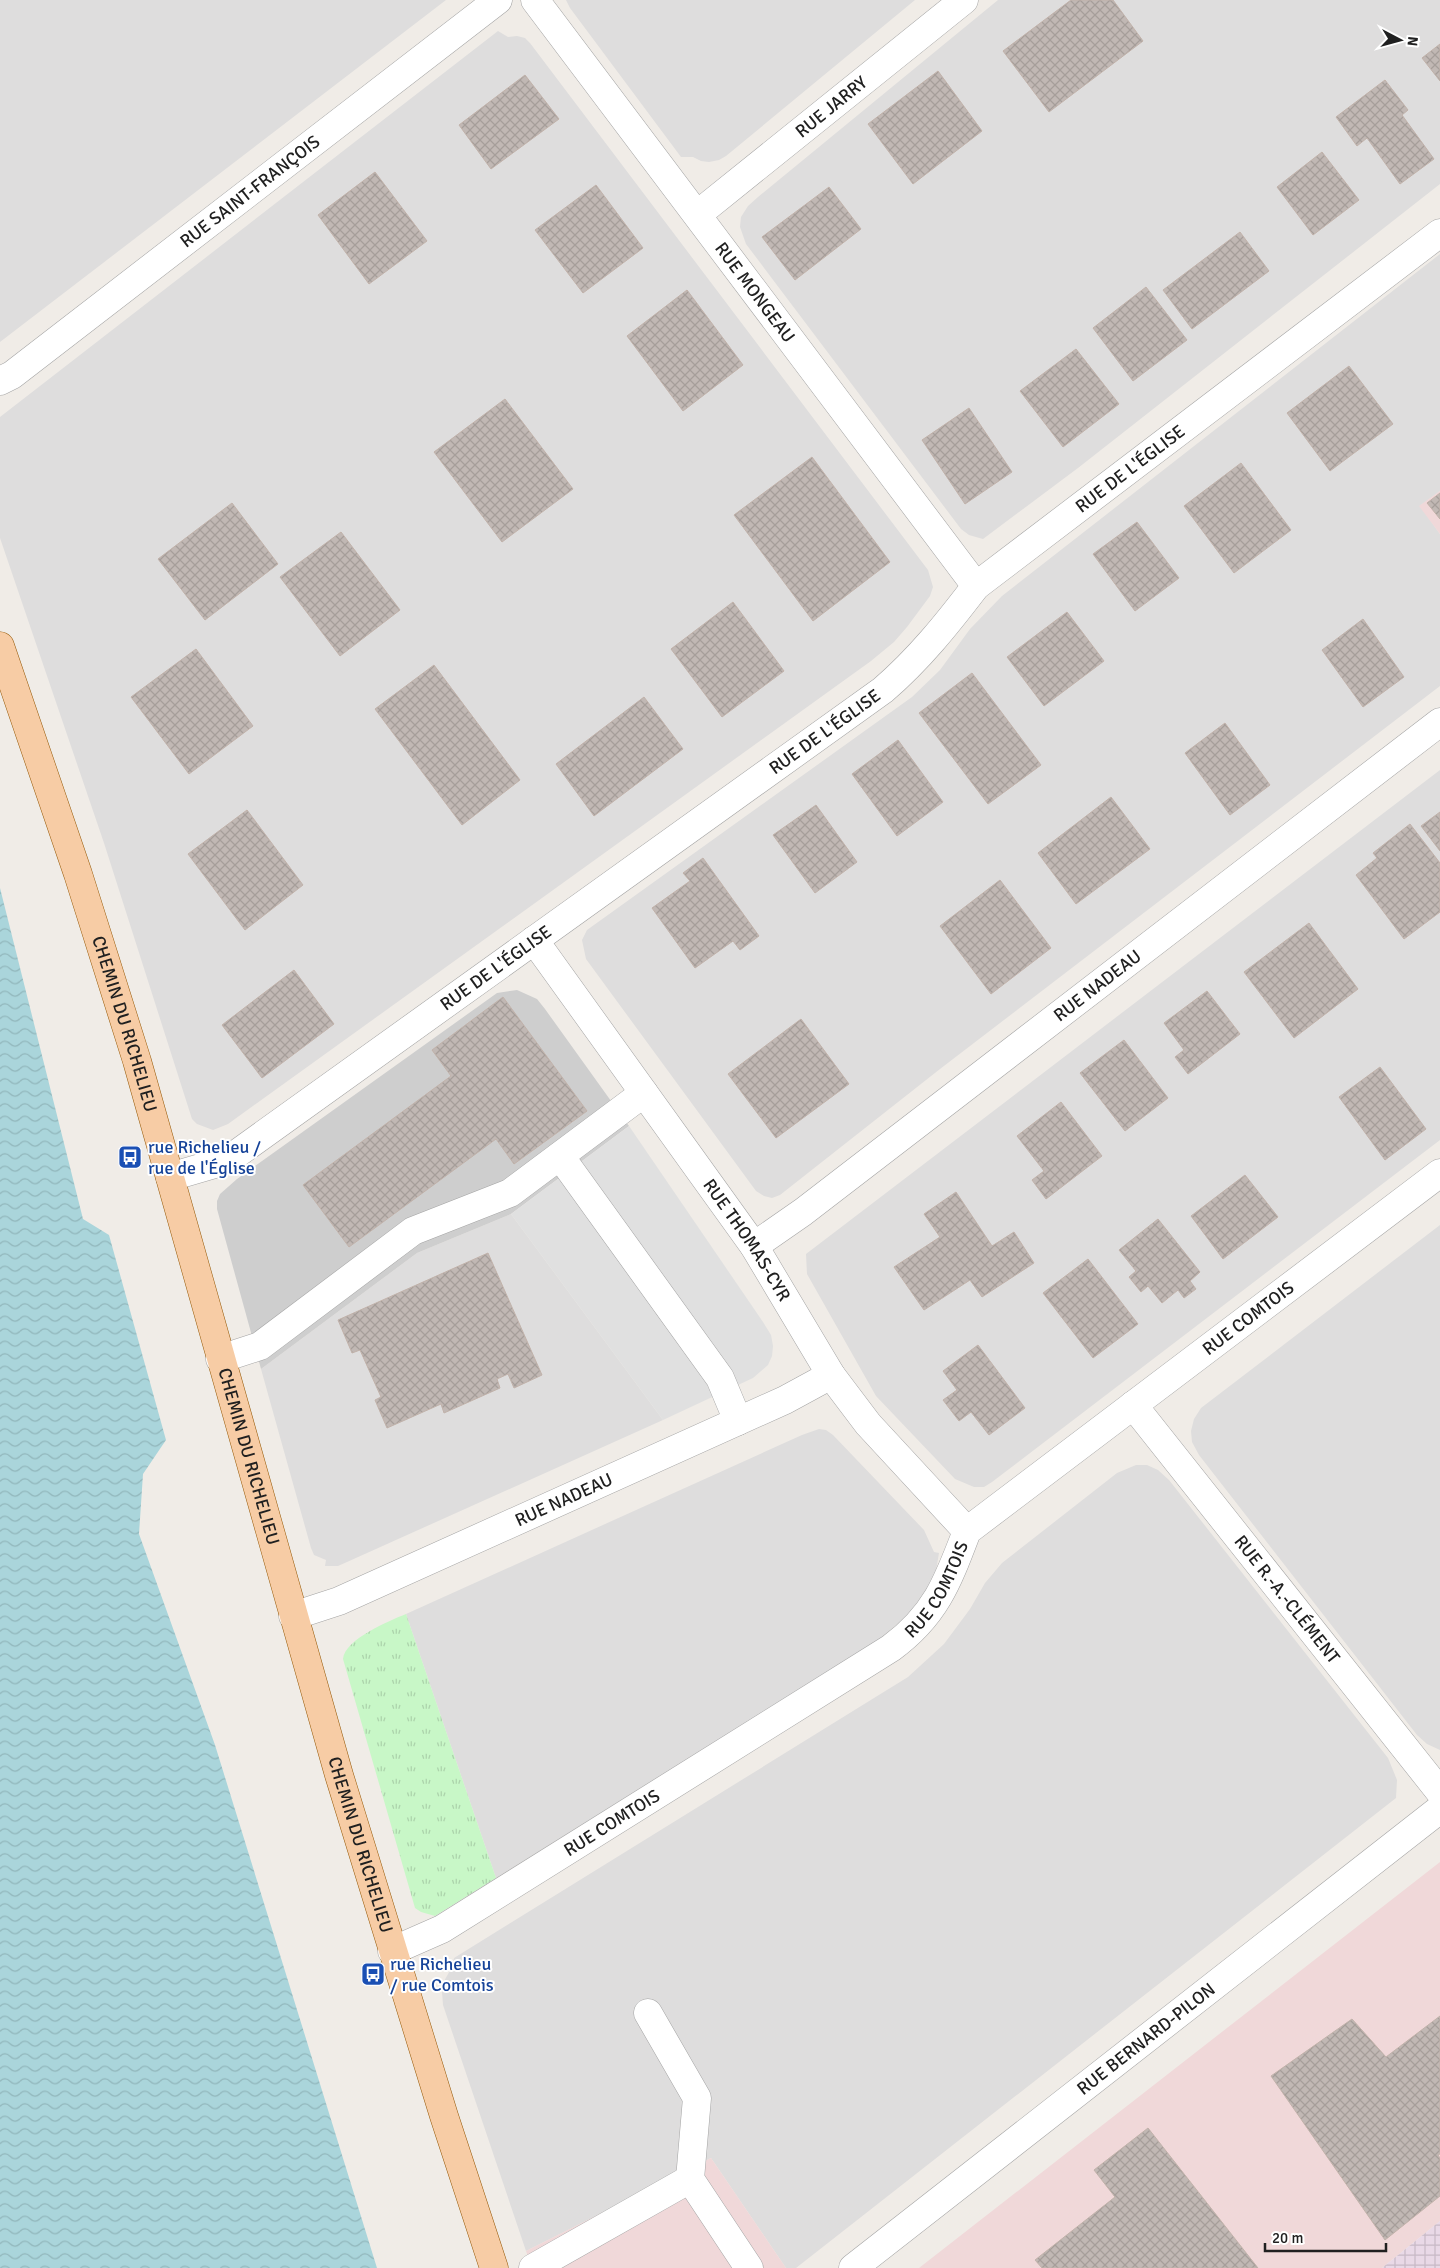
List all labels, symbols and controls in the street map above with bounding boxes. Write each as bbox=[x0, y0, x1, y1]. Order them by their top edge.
north arrow bbox=[1375, 15, 1425, 65]
text: N bbox=[1403, 36, 1421, 47]
street label: RUE JARRY bbox=[791, 71, 872, 142]
street label: RUE SAINT-FRANÇOIS bbox=[176, 130, 324, 252]
street label: RUE MONGEAU bbox=[710, 238, 800, 347]
street label: RUE DE L'ÉGLISE bbox=[1071, 420, 1189, 517]
street label: RUE DE L'ÉGLISE bbox=[765, 684, 885, 779]
street label: RUE DE L'ÉGLISE bbox=[436, 920, 556, 1015]
street label: CHEMIN DU RICHELIEU bbox=[87, 933, 162, 1114]
street label: RUE NADEAU bbox=[1049, 945, 1146, 1026]
place label: rue Richelieu / rue de l'Église bbox=[148, 1136, 261, 1179]
bus stop icon: rue Richelieu / rue de l'Église bbox=[117, 1144, 143, 1170]
street label: RUE THOMAS-CYR bbox=[698, 1175, 795, 1305]
street label: RUE COMTOIS bbox=[1198, 1276, 1298, 1360]
street label: CHEMIN DU RICHELIEU bbox=[213, 1365, 284, 1547]
street label: RUE NADEAU bbox=[512, 1468, 616, 1531]
street label: RUE R.-A.-CLÉMENT bbox=[1230, 1531, 1345, 1668]
street label: RUE COMTOIS bbox=[900, 1538, 973, 1643]
street label: CHEMIN DU RICHELIEU bbox=[323, 1754, 398, 1935]
street label: RUE COMTOIS bbox=[560, 1784, 664, 1861]
place label: rue Richelieu / rue Comtois bbox=[390, 1953, 494, 1996]
bus stop icon: rue Richelieu / rue Comtois bbox=[360, 1961, 386, 1987]
street label: RUE BERNARD-PILON bbox=[1073, 1978, 1219, 2100]
scale bar bbox=[1265, 2220, 1386, 2252]
text: 20 m bbox=[1272, 2229, 1303, 2247]

